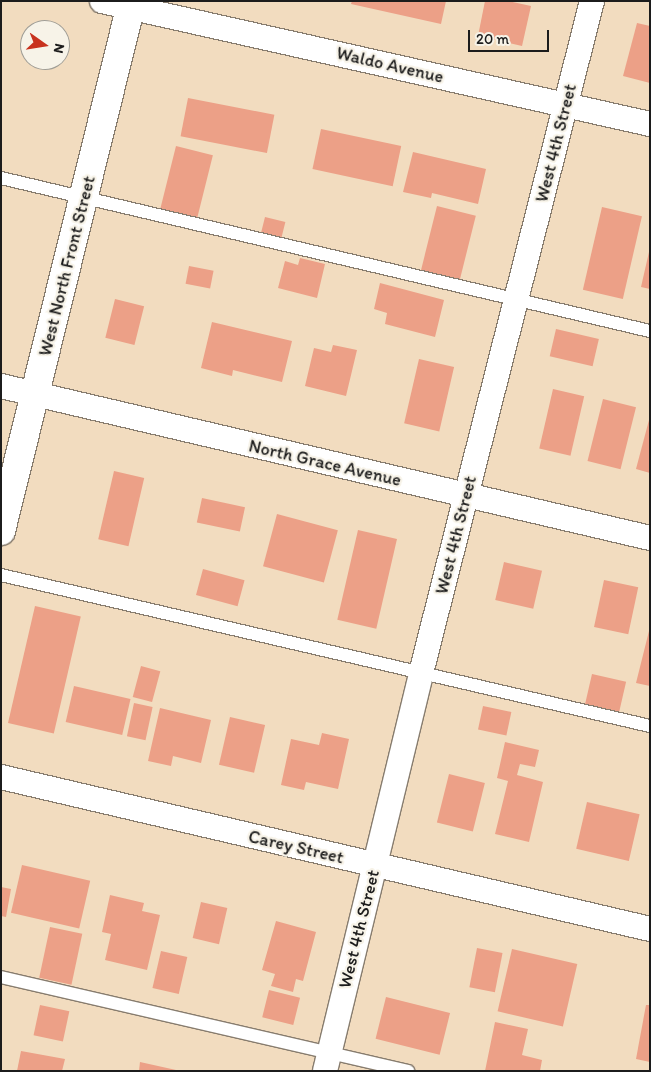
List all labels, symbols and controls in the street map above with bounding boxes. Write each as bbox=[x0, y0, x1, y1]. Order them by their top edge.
north arrow bbox=[20, 20, 70, 70]
scale bar bbox=[471, 20, 552, 52]
text: 20 m bbox=[476, 30, 509, 48]
text: N bbox=[50, 42, 68, 55]
street label: Waldo Avenue bbox=[335, 42, 445, 88]
street label: West 4th Street bbox=[531, 82, 581, 204]
street label: West North Front Street bbox=[34, 174, 100, 358]
street label: North Grace Avenue bbox=[247, 435, 403, 491]
street label: West 4th Street bbox=[431, 474, 481, 596]
street label: Carey Street bbox=[246, 826, 346, 868]
street label: West 4th Street bbox=[334, 868, 384, 990]

